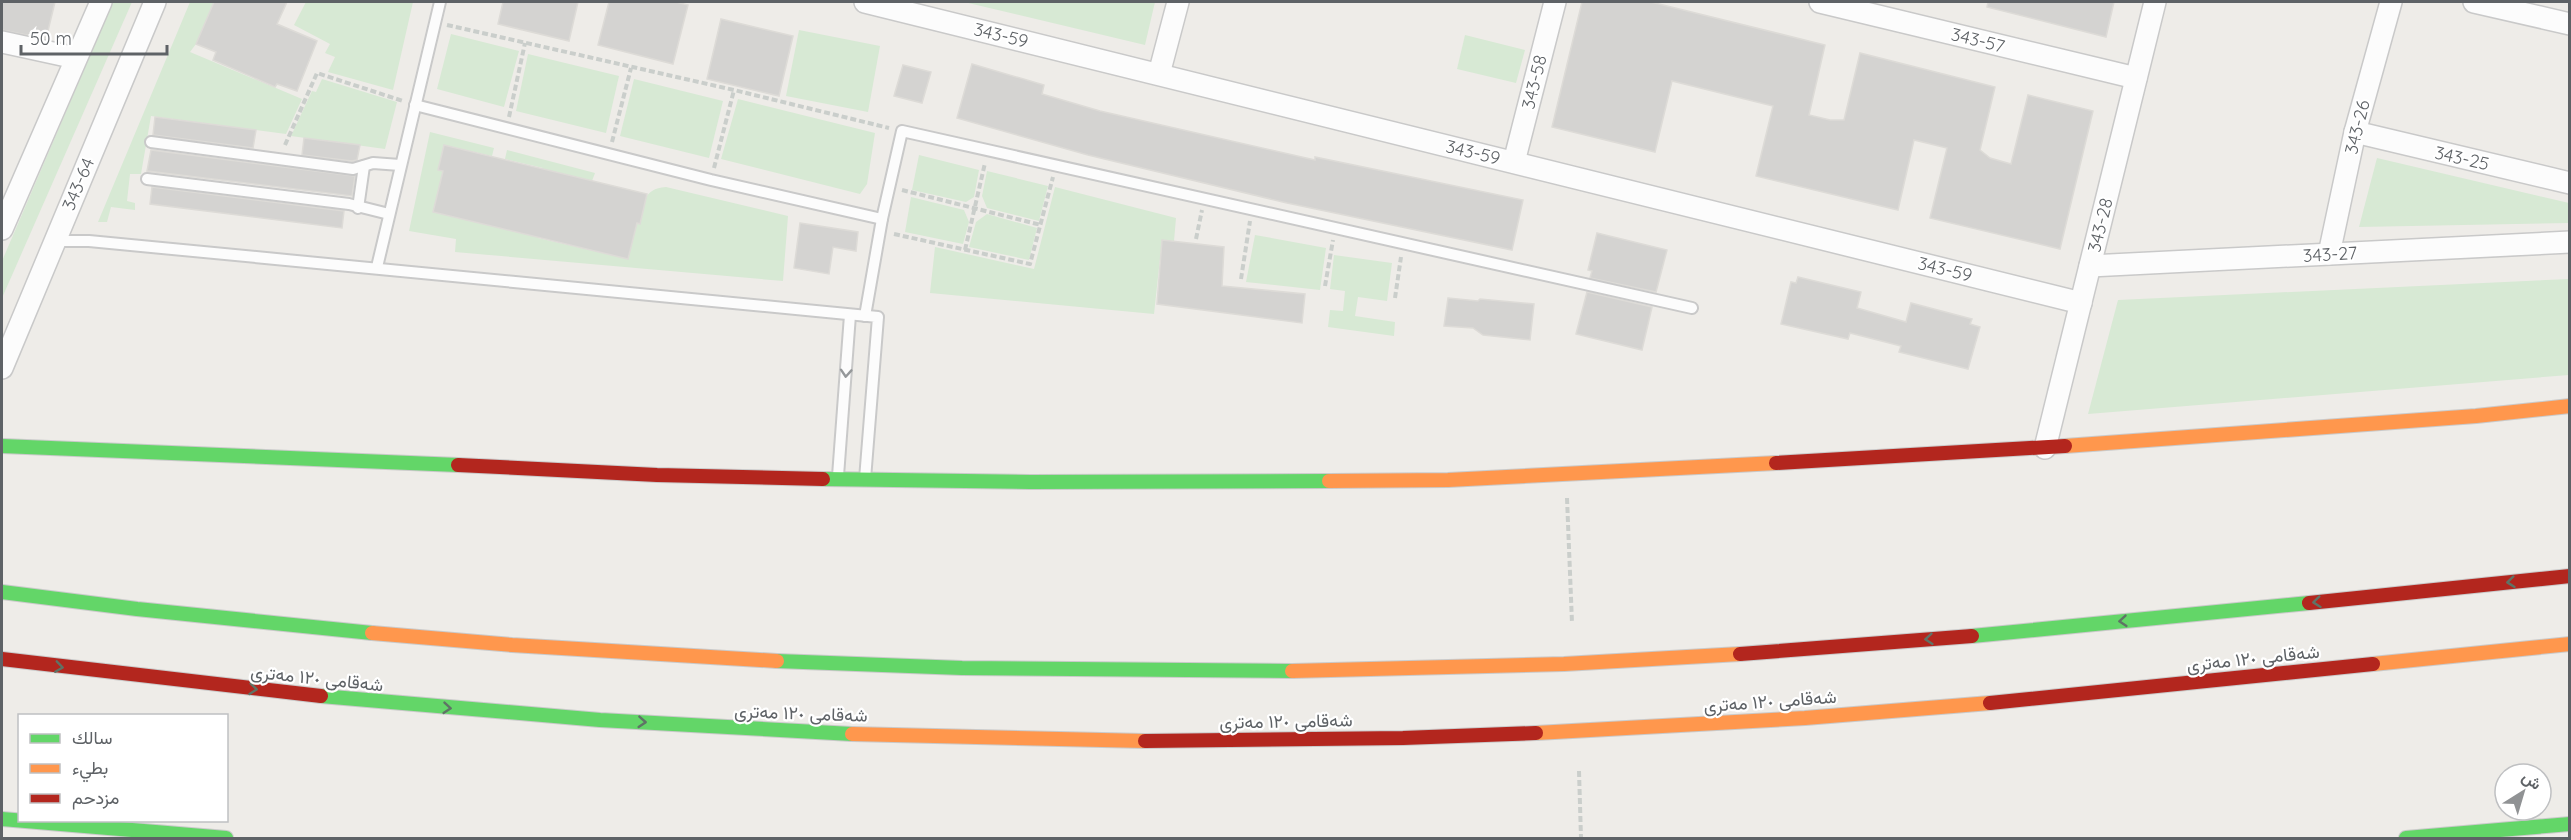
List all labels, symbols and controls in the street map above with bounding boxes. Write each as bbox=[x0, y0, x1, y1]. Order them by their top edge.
street label: 343-59 bbox=[971, 17, 1031, 53]
scale bar bbox=[21, 18, 166, 56]
street label: 343-57 bbox=[1949, 22, 2007, 58]
text: 50 m bbox=[30, 27, 72, 50]
street label: 343-58 bbox=[1516, 53, 1552, 111]
street label: 343-26 bbox=[2339, 97, 2375, 156]
street label: 343-59 bbox=[1443, 134, 1503, 170]
street label: 343-25 bbox=[2433, 141, 2491, 175]
street label: 343-64 bbox=[57, 154, 99, 214]
street label: 343-28 bbox=[2082, 196, 2118, 254]
street label: 343-27 bbox=[2302, 241, 2358, 267]
street label: 343-59 bbox=[1915, 251, 1975, 287]
one-way arrow bbox=[840, 369, 853, 378]
one-way arrow bbox=[2507, 575, 2516, 588]
one-way arrow bbox=[2313, 595, 2322, 608]
one-way arrow bbox=[2119, 614, 2128, 627]
one-way arrow bbox=[1925, 632, 1934, 645]
street label: شەقامی ١٢٠ مەتری bbox=[2185, 640, 2321, 676]
one-way arrow bbox=[55, 660, 64, 673]
street label: شەقامی ١٢٠ مەتری bbox=[249, 660, 385, 696]
one-way arrow bbox=[249, 683, 258, 695]
street label: شەقامی ١٢٠ مەتری bbox=[1703, 685, 1837, 717]
street label: شەقامی ١٢٠ مەتری bbox=[734, 699, 868, 727]
one-way arrow bbox=[443, 701, 452, 714]
street label: شەقامی ١٢٠ مەتری bbox=[1219, 708, 1353, 734]
legend bbox=[18, 714, 228, 822]
one-way arrow bbox=[637, 716, 646, 729]
text: سالك bbox=[72, 726, 112, 749]
text: بطيء bbox=[72, 756, 108, 783]
north arrow bbox=[2493, 762, 2553, 822]
text: ش bbox=[2518, 766, 2546, 794]
text: مزدحم bbox=[72, 786, 119, 810]

